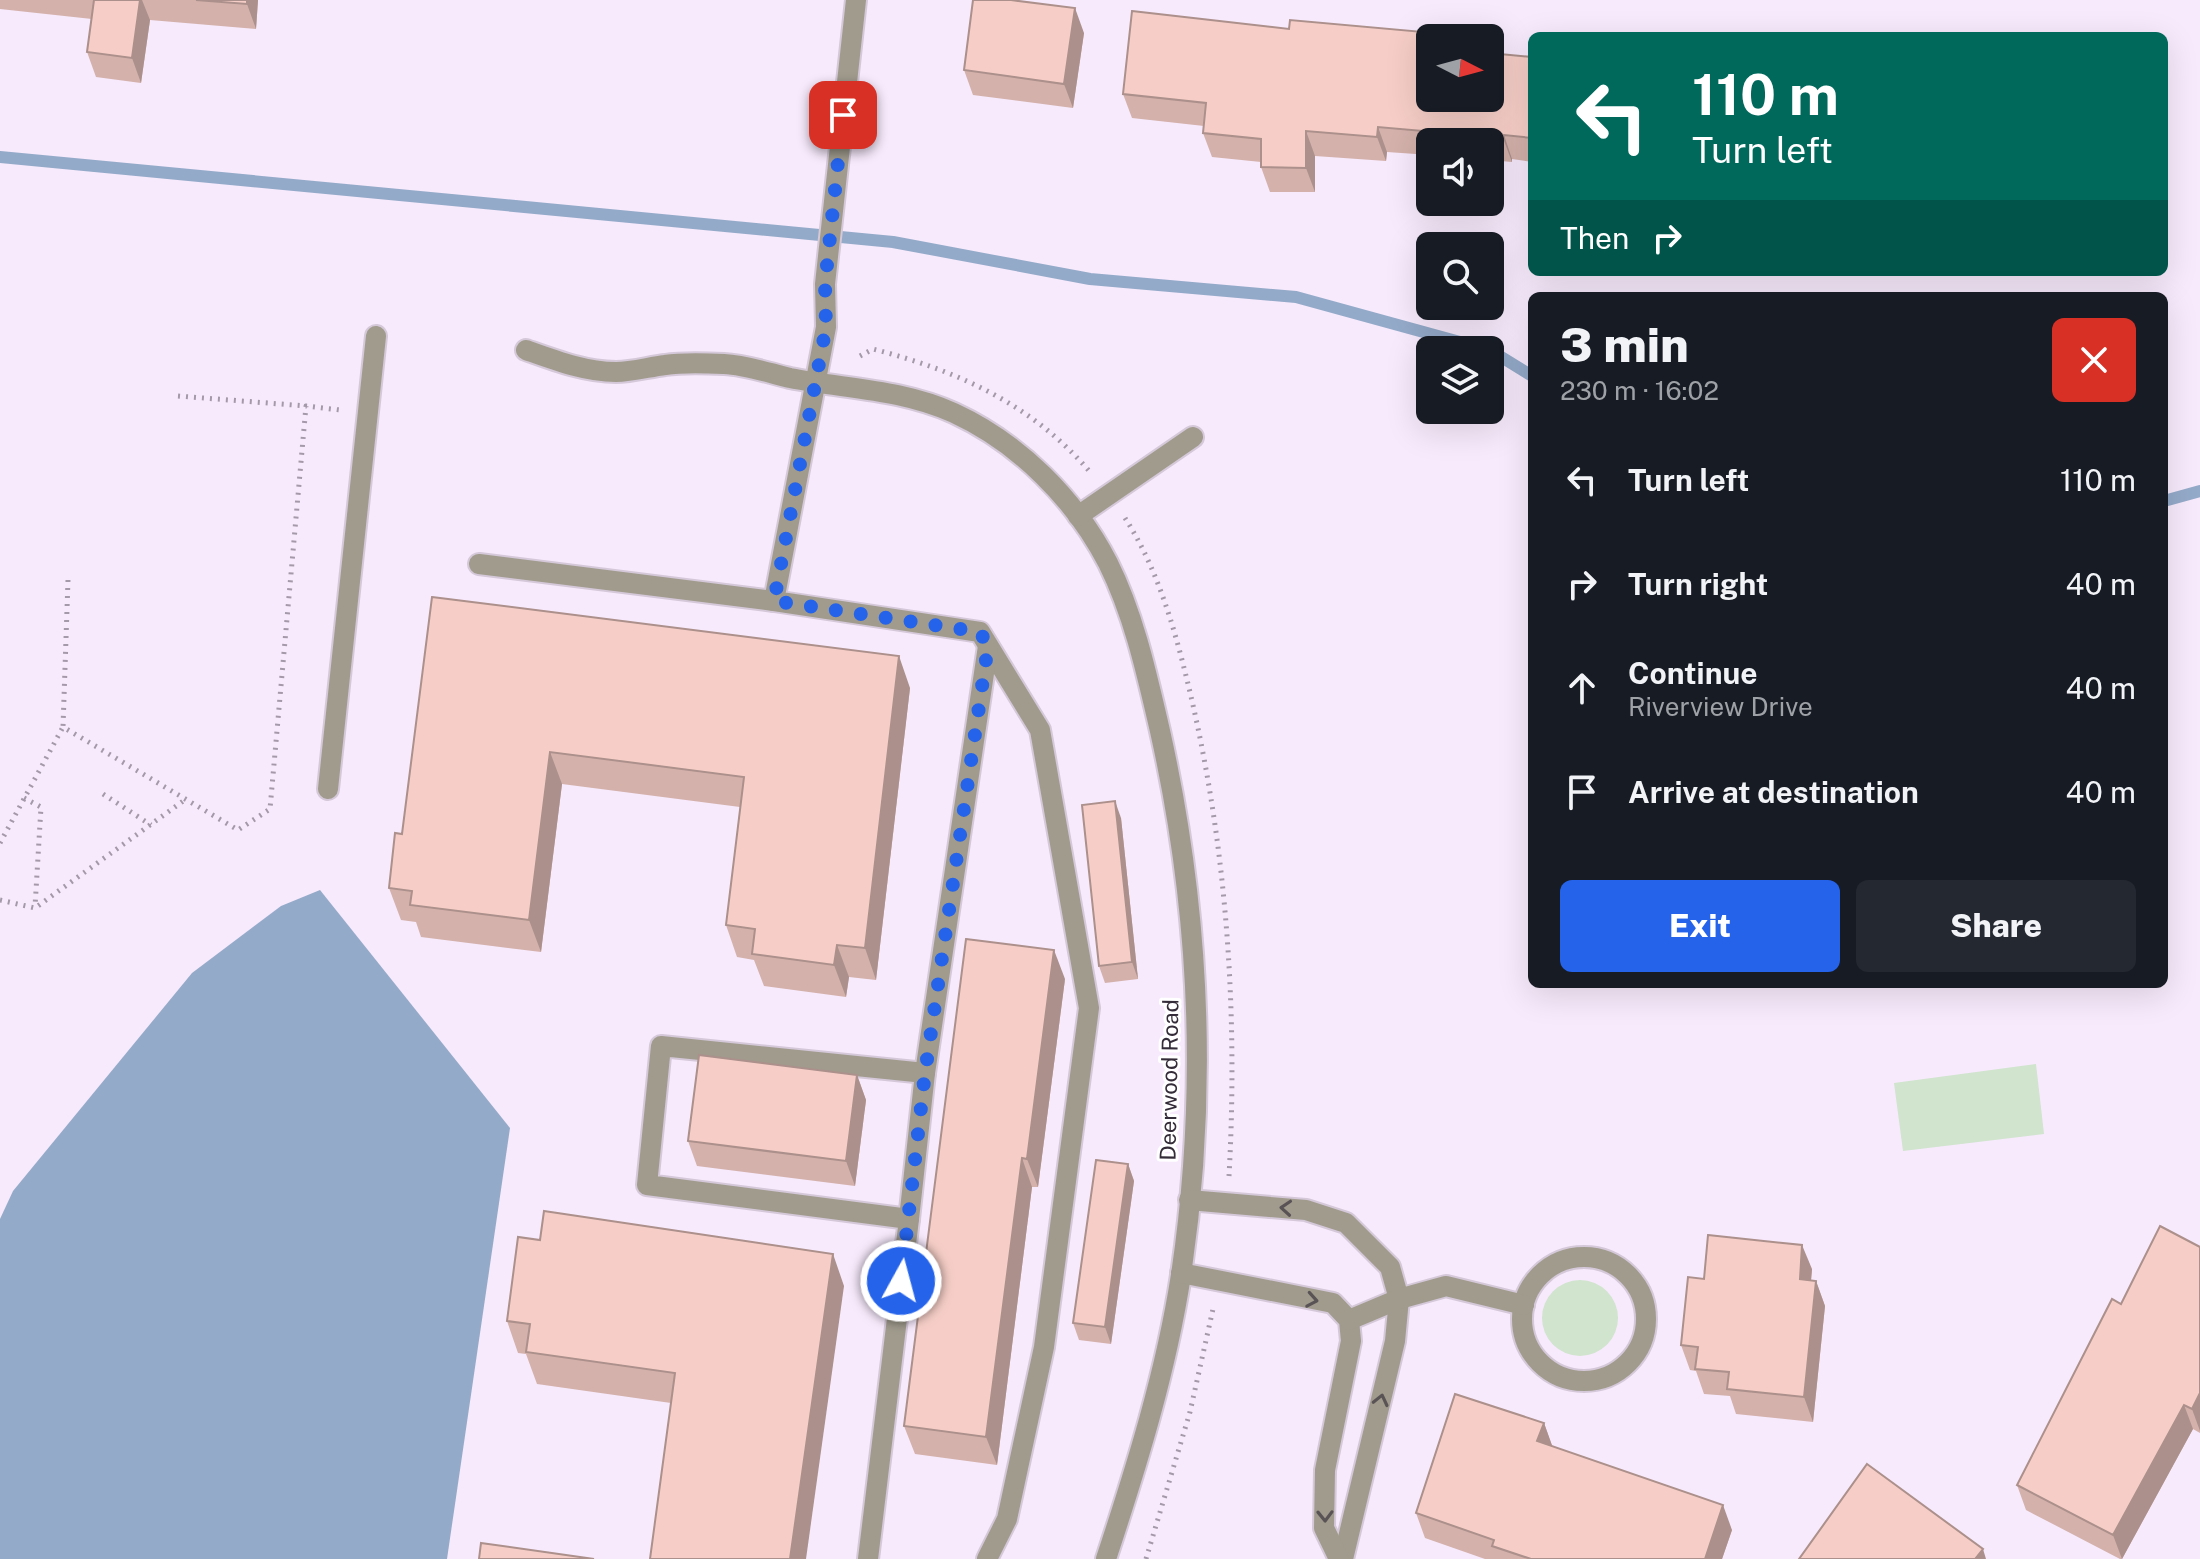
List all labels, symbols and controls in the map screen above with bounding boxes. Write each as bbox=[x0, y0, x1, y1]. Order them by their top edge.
north arrow bbox=[1416, 24, 1504, 112]
map controls bbox=[1416, 24, 1504, 424]
text: 110 m bbox=[1692, 62, 1839, 128]
icon: left bbox=[1560, 64, 1664, 168]
pin bbox=[809, 81, 877, 149]
icon: arrive bbox=[821, 93, 865, 137]
button: sound bbox=[1416, 128, 1504, 216]
text: Turn left bbox=[1692, 129, 1833, 171]
icon: right bbox=[1645, 216, 1689, 260]
text: Then bbox=[1560, 220, 1629, 256]
button: search bbox=[1416, 232, 1504, 320]
text: 3 min bbox=[1560, 316, 1689, 373]
button: close bbox=[2052, 318, 2136, 402]
button: layers bbox=[1416, 336, 1504, 424]
text: 230 m · 16:02 bbox=[1560, 375, 1719, 406]
icon: left bbox=[1560, 458, 1604, 502]
text: Turn left bbox=[1628, 462, 1749, 498]
text: 110 m bbox=[2060, 462, 2136, 498]
icon: right bbox=[1560, 562, 1604, 606]
text: Turn right bbox=[1628, 566, 1768, 602]
text: 40 m bbox=[2066, 566, 2136, 602]
text: Continue bbox=[1628, 655, 1758, 691]
icon: ahead bbox=[1560, 666, 1604, 710]
text: 40 m bbox=[2066, 670, 2136, 706]
text: Riverview Drive bbox=[1628, 691, 1813, 722]
icon: arrive bbox=[1560, 770, 1604, 814]
text: Arrive at destination bbox=[1628, 774, 1919, 810]
text: 40 m bbox=[2066, 774, 2136, 810]
button: Exit bbox=[1560, 880, 1840, 972]
button: Share bbox=[1856, 880, 2136, 972]
street label: Deerwood Road bbox=[1155, 999, 1183, 1161]
one-way arrow bbox=[1279, 1200, 1292, 1217]
position arrow bbox=[859, 1239, 943, 1323]
one-way arrow bbox=[1305, 1291, 1319, 1308]
one-way arrow bbox=[1372, 1394, 1389, 1407]
one-way arrow bbox=[1316, 1510, 1334, 1523]

